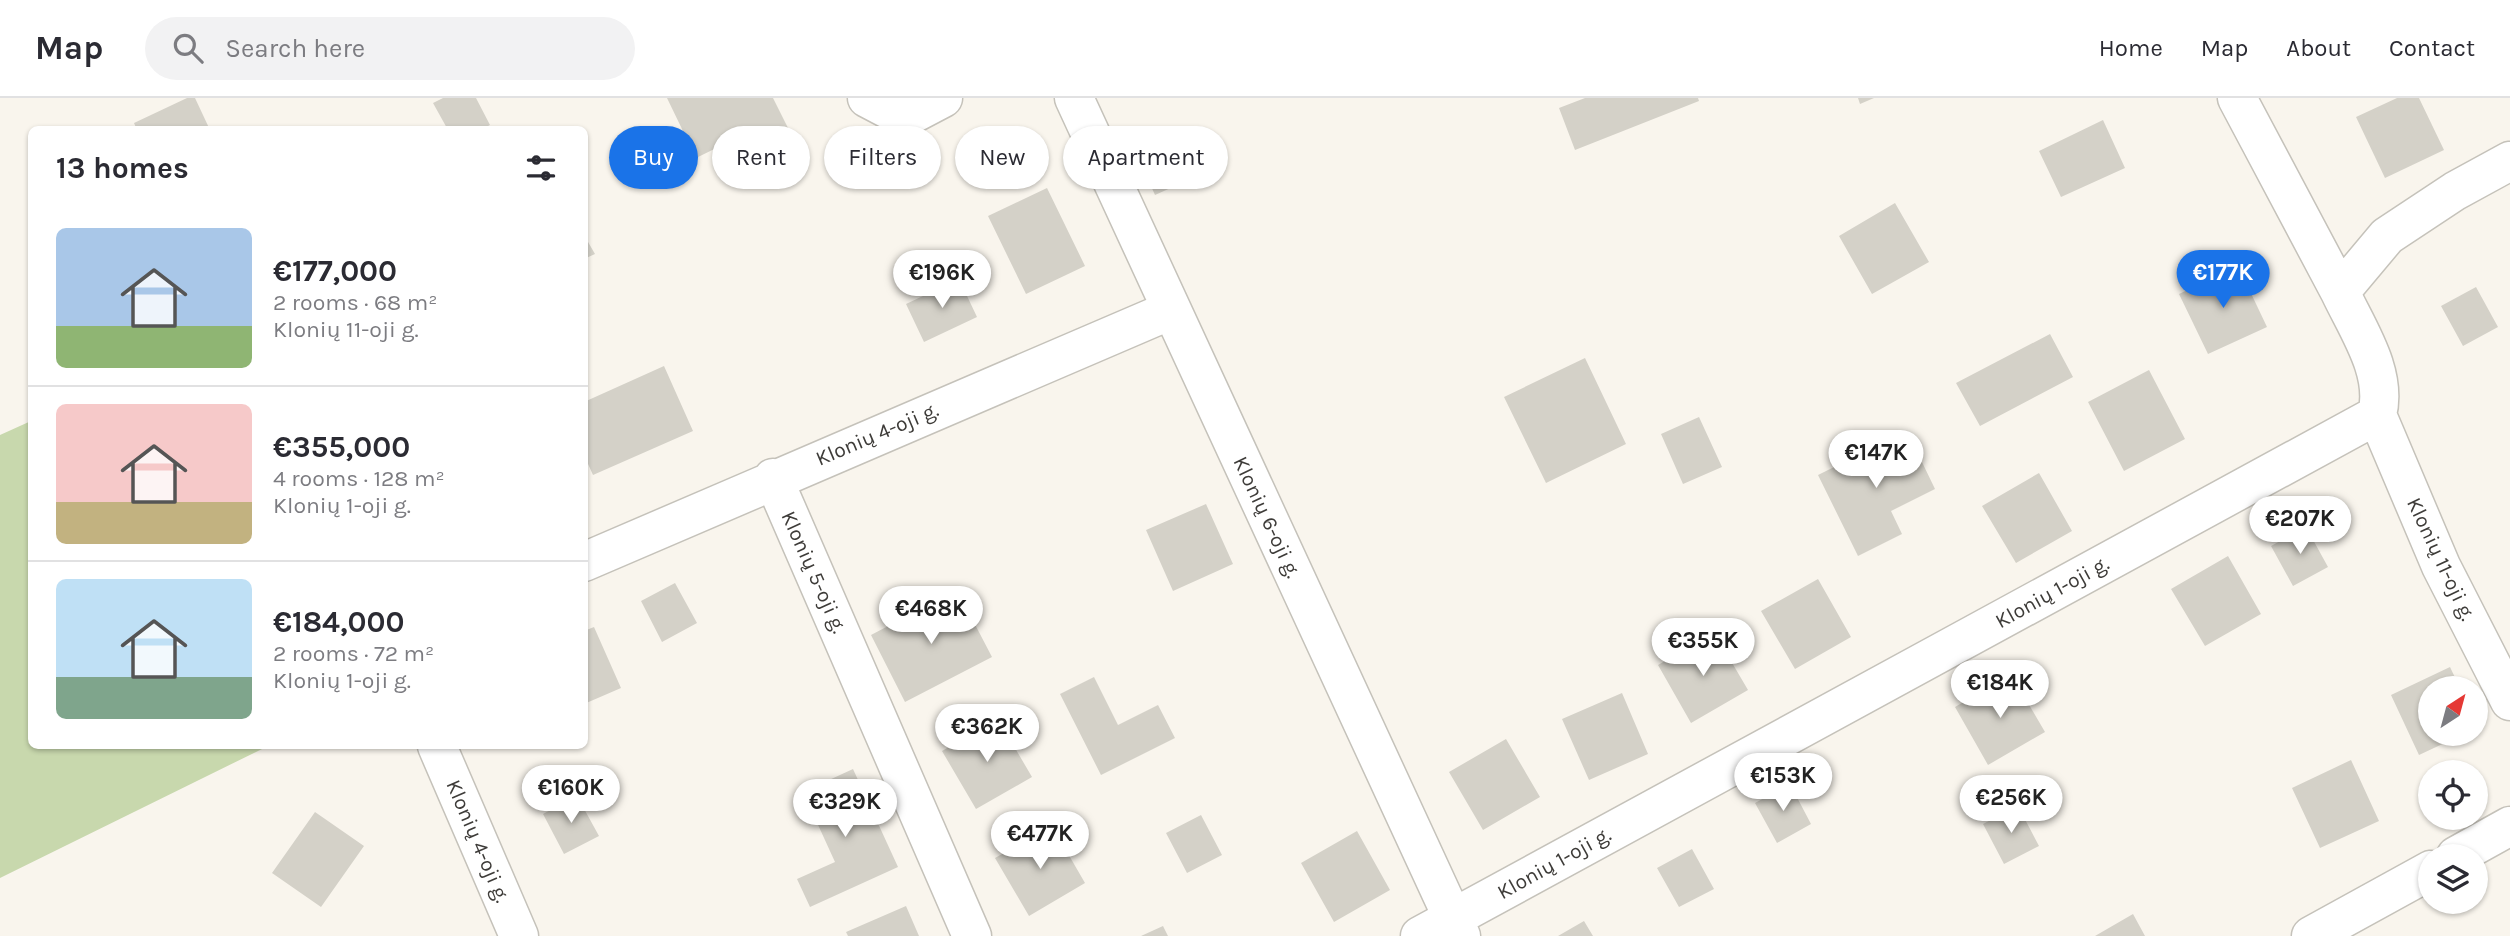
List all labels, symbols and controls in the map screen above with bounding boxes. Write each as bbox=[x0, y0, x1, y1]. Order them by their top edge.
search box bbox=[145, 17, 635, 80]
text: Map bbox=[35, 29, 103, 67]
icon: search bbox=[169, 29, 207, 67]
text: Search here bbox=[225, 33, 365, 64]
text: Home bbox=[2099, 34, 2163, 62]
text: Map bbox=[2201, 34, 2248, 62]
text: About bbox=[2286, 34, 2351, 62]
text: Contact bbox=[2389, 34, 2475, 62]
chip: Buy bbox=[609, 126, 698, 189]
chip: Rent bbox=[712, 126, 810, 189]
chip: Filters bbox=[824, 126, 941, 189]
chip: New bbox=[955, 126, 1049, 189]
chip: Apartment bbox=[1063, 126, 1228, 189]
icon: filters bbox=[522, 149, 560, 187]
text: 13 homes bbox=[56, 150, 189, 186]
pin: €196K bbox=[893, 250, 991, 310]
pin: €177K bbox=[2174, 250, 2272, 310]
text: €177,000 bbox=[273, 253, 397, 289]
icon: home bbox=[112, 256, 196, 340]
text: €196K bbox=[909, 259, 975, 286]
text: €177K bbox=[2193, 259, 2253, 286]
text: 2 rooms · 68 m² bbox=[273, 289, 437, 316]
text: Klonių 11-oji g. bbox=[273, 316, 419, 343]
street label: Klonių 4-oji g. bbox=[812, 397, 942, 471]
text: €355,000 bbox=[273, 429, 410, 465]
pin: €147K bbox=[1827, 430, 1925, 490]
icon: home bbox=[112, 432, 196, 516]
text: €147K bbox=[1845, 439, 1907, 466]
street label: Klonių 6-oji g. bbox=[1228, 453, 1306, 582]
text: 4 rooms · 128 m² bbox=[273, 465, 445, 492]
text: Klonių 1-oji g. bbox=[273, 492, 411, 519]
street label: Klonių 11-oji g. bbox=[2402, 494, 2480, 624]
pin: €207K bbox=[2251, 496, 2349, 556]
text: €207K bbox=[2265, 505, 2335, 532]
street label: Klonių 5-oji g. bbox=[776, 507, 852, 637]
street label: Klonių 1-oji g. bbox=[1991, 551, 2113, 633]
pin: €468K bbox=[882, 587, 980, 646]
text: €468K bbox=[895, 595, 967, 622]
text: €184,000 bbox=[273, 604, 404, 640]
icon: home bbox=[112, 607, 196, 691]
pin: €355K bbox=[1654, 618, 1752, 678]
text: €355K bbox=[1668, 627, 1738, 654]
text: 2 rooms · 72 m² bbox=[273, 640, 434, 667]
pin: €184K bbox=[1951, 660, 2049, 720]
text: Klonių 1-oji g. bbox=[273, 667, 411, 694]
text: €184K bbox=[1967, 669, 2033, 696]
north arrow bbox=[2418, 676, 2488, 746]
map controls bbox=[2418, 676, 2488, 914]
pin: €362K bbox=[938, 704, 1036, 764]
text: €362K bbox=[951, 713, 1023, 740]
pin: €153K bbox=[1734, 754, 1832, 813]
button: locate bbox=[2418, 760, 2488, 830]
text: €153K bbox=[1750, 762, 1816, 789]
pin: €160K bbox=[522, 766, 620, 825]
text: €160K bbox=[538, 774, 604, 801]
street label: Klonių 4-oji g. bbox=[441, 776, 515, 906]
pin: €256K bbox=[1962, 776, 2060, 835]
pin: €329K bbox=[796, 780, 894, 839]
text: €256K bbox=[1976, 784, 2046, 811]
text: €329K bbox=[809, 788, 881, 815]
pin: €477K bbox=[991, 812, 1089, 871]
text: €477K bbox=[1007, 820, 1073, 847]
street label: Klonių 1-oji g. bbox=[1493, 822, 1615, 904]
button: layers bbox=[2418, 844, 2488, 914]

